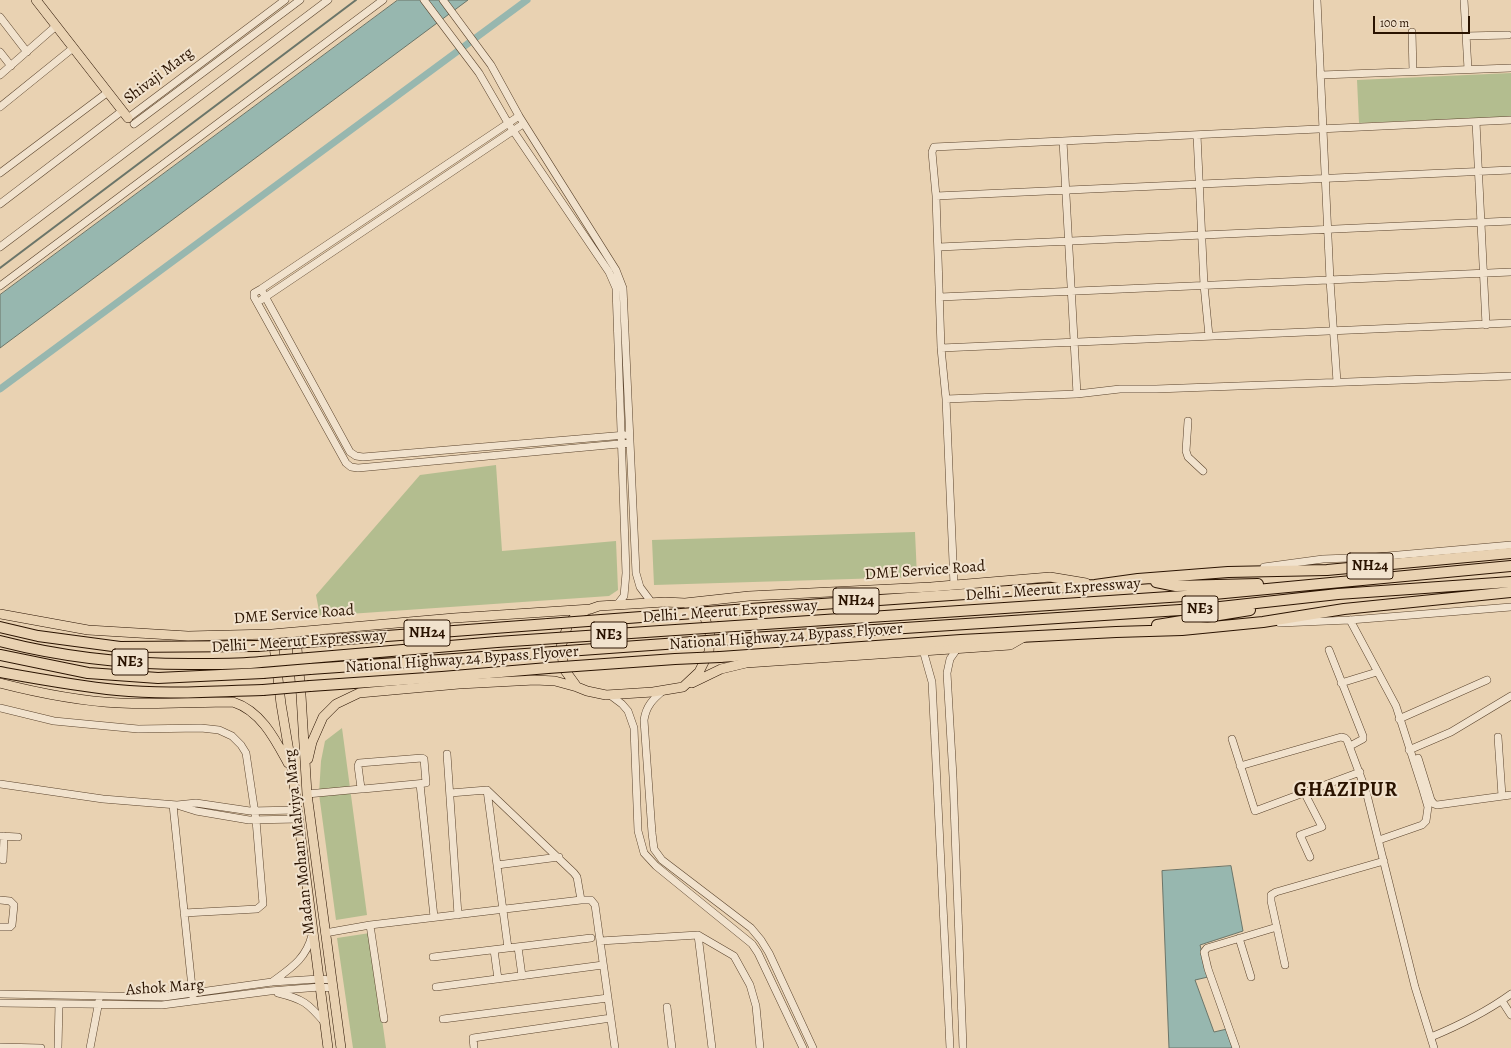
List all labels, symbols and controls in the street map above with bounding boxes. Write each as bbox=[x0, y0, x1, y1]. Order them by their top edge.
scale bar bbox=[1375, 8, 1472, 34]
text: 100 m bbox=[1380, 15, 1409, 31]
street label: Shivaji Marg bbox=[120, 44, 198, 108]
road number: NH24 bbox=[1347, 553, 1393, 579]
street label: DME Service Road bbox=[864, 557, 986, 585]
street label: Delhi - Meerut Expressway bbox=[965, 574, 1141, 606]
road number: NH24 bbox=[833, 588, 879, 614]
street label: Delhi - Meerut Expressway bbox=[642, 596, 818, 628]
road number: NE3 bbox=[1182, 596, 1218, 622]
street label: DME Service Road bbox=[233, 601, 355, 629]
street label: National Highway 24 Bypass Flyover bbox=[669, 619, 903, 655]
road number: NH24 bbox=[404, 620, 450, 646]
road number: NE3 bbox=[591, 622, 627, 648]
street label: Delhi - Meerut Expressway bbox=[211, 626, 387, 658]
street label: National Highway 24 Bypass Flyover bbox=[345, 642, 579, 678]
road number: NE3 bbox=[112, 649, 148, 675]
street label: Madan Mohan Malviya Marg bbox=[281, 748, 319, 936]
district label: GHAZIPUR bbox=[1294, 779, 1398, 803]
street label: Ashok Marg bbox=[125, 976, 205, 1000]

